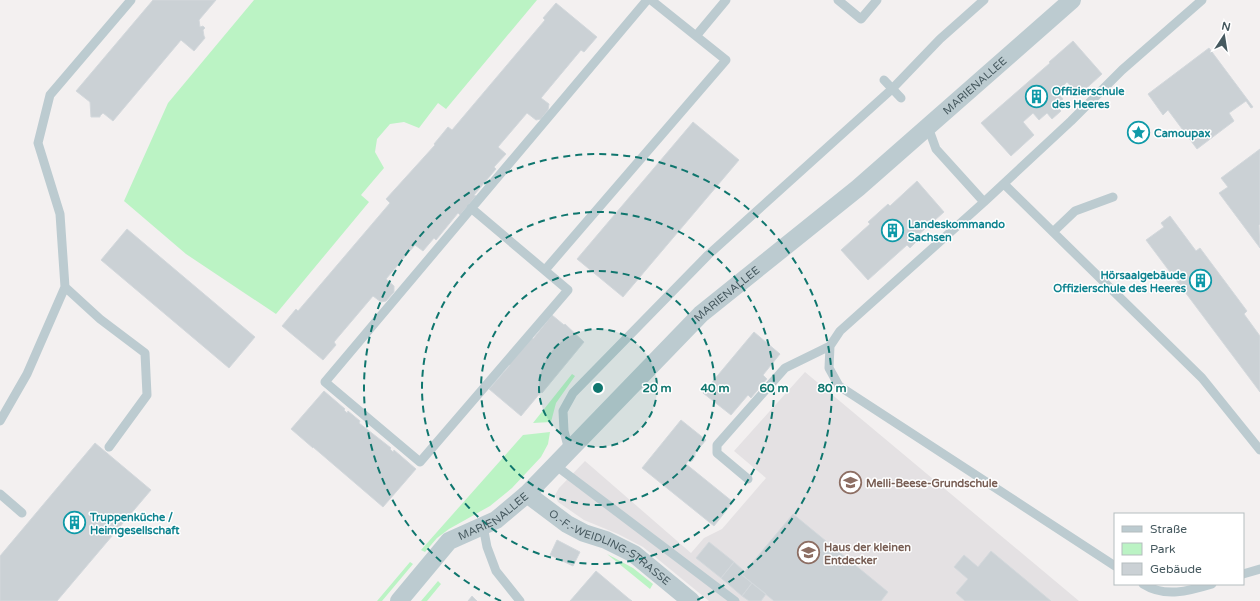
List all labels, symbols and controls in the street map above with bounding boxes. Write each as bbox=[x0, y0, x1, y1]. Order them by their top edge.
north arrow bbox=[1204, 16, 1244, 56]
text: N bbox=[1220, 19, 1232, 34]
street label: MARIENALLEE bbox=[940, 54, 1010, 117]
building icon: Offizierschule des Heeres bbox=[1024, 84, 1050, 110]
place label: Offizierschule des Heeres bbox=[1052, 85, 1125, 111]
place icon: Camoupax bbox=[1125, 120, 1151, 146]
place label: Camoupax bbox=[1154, 127, 1210, 141]
building icon: Landeskommando Sachsen bbox=[880, 217, 906, 243]
place label: Landeskommando Sachsen bbox=[908, 218, 1005, 244]
street label: MARIENALLEE bbox=[691, 264, 762, 324]
building icon: Hörsaalgebäude Offizierschule des Heeres bbox=[1188, 268, 1214, 294]
place label: Hörsaalgebäude Offizierschule des Heeres bbox=[1053, 269, 1187, 295]
centre of rings bbox=[591, 381, 605, 395]
text: 20 m bbox=[642, 381, 672, 395]
text: 40 m bbox=[700, 381, 730, 395]
text: 60 m bbox=[759, 381, 789, 395]
text: 80 m bbox=[817, 381, 847, 395]
school or university icon: Melli-Beese-Grundschule bbox=[837, 470, 863, 496]
place label: Melli-Beese-Grundschule bbox=[866, 477, 999, 490]
street label: MARIENALLEE bbox=[456, 490, 531, 543]
street label: O.-F.-WEIDLING-STRASSE bbox=[546, 507, 673, 588]
building icon: Truppenküche / Heimgesellschaft bbox=[62, 510, 88, 536]
place label: Truppenküche / Heimgesellschaft bbox=[89, 511, 180, 538]
legend bbox=[1114, 513, 1244, 585]
text: Straße bbox=[1150, 522, 1187, 536]
school or university icon: Haus der kleinen Entdecker bbox=[795, 540, 821, 566]
place label: Haus der kleinen Entdecker bbox=[824, 541, 911, 567]
text: Park bbox=[1150, 542, 1176, 556]
text: Gebäude bbox=[1150, 562, 1202, 576]

